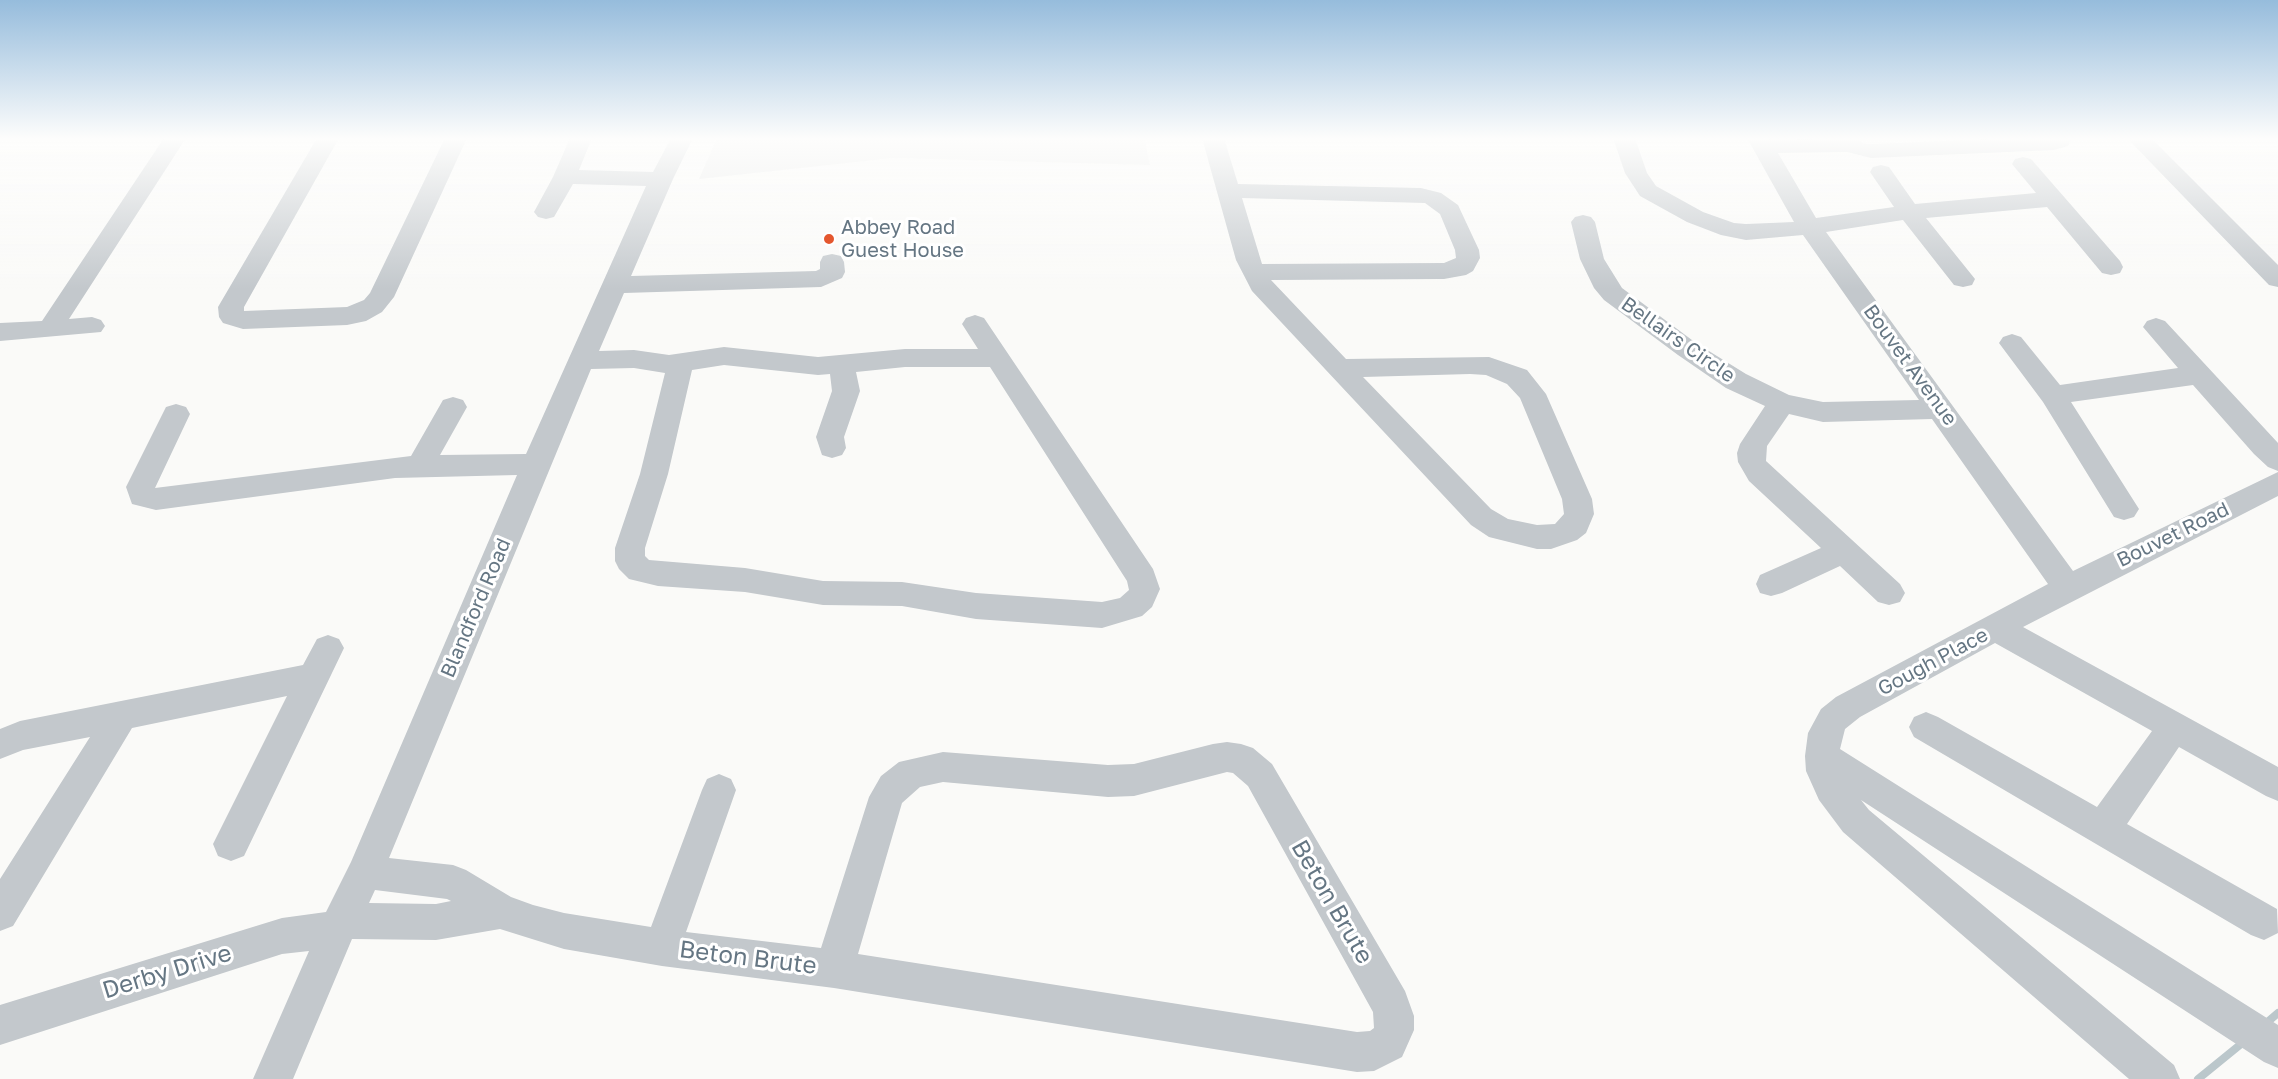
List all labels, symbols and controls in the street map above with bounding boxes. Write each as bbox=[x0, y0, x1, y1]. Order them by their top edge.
place label: Abbey Road Guest House bbox=[841, 216, 964, 263]
marker: Abbey Road Guest House bbox=[822, 232, 836, 246]
street label: Bellairs Circle bbox=[1617, 292, 1739, 388]
street label: Bouvet Avenue bbox=[1858, 300, 1962, 430]
street label: Bouvet Road bbox=[2113, 497, 2233, 573]
street label: Blandford Road bbox=[436, 535, 516, 681]
street label: Gough Place bbox=[1874, 623, 1992, 701]
street label: Beton Brute bbox=[1285, 835, 1379, 969]
street label: Beton Brute bbox=[678, 935, 818, 981]
street label: Derby Drive bbox=[99, 939, 235, 1005]

